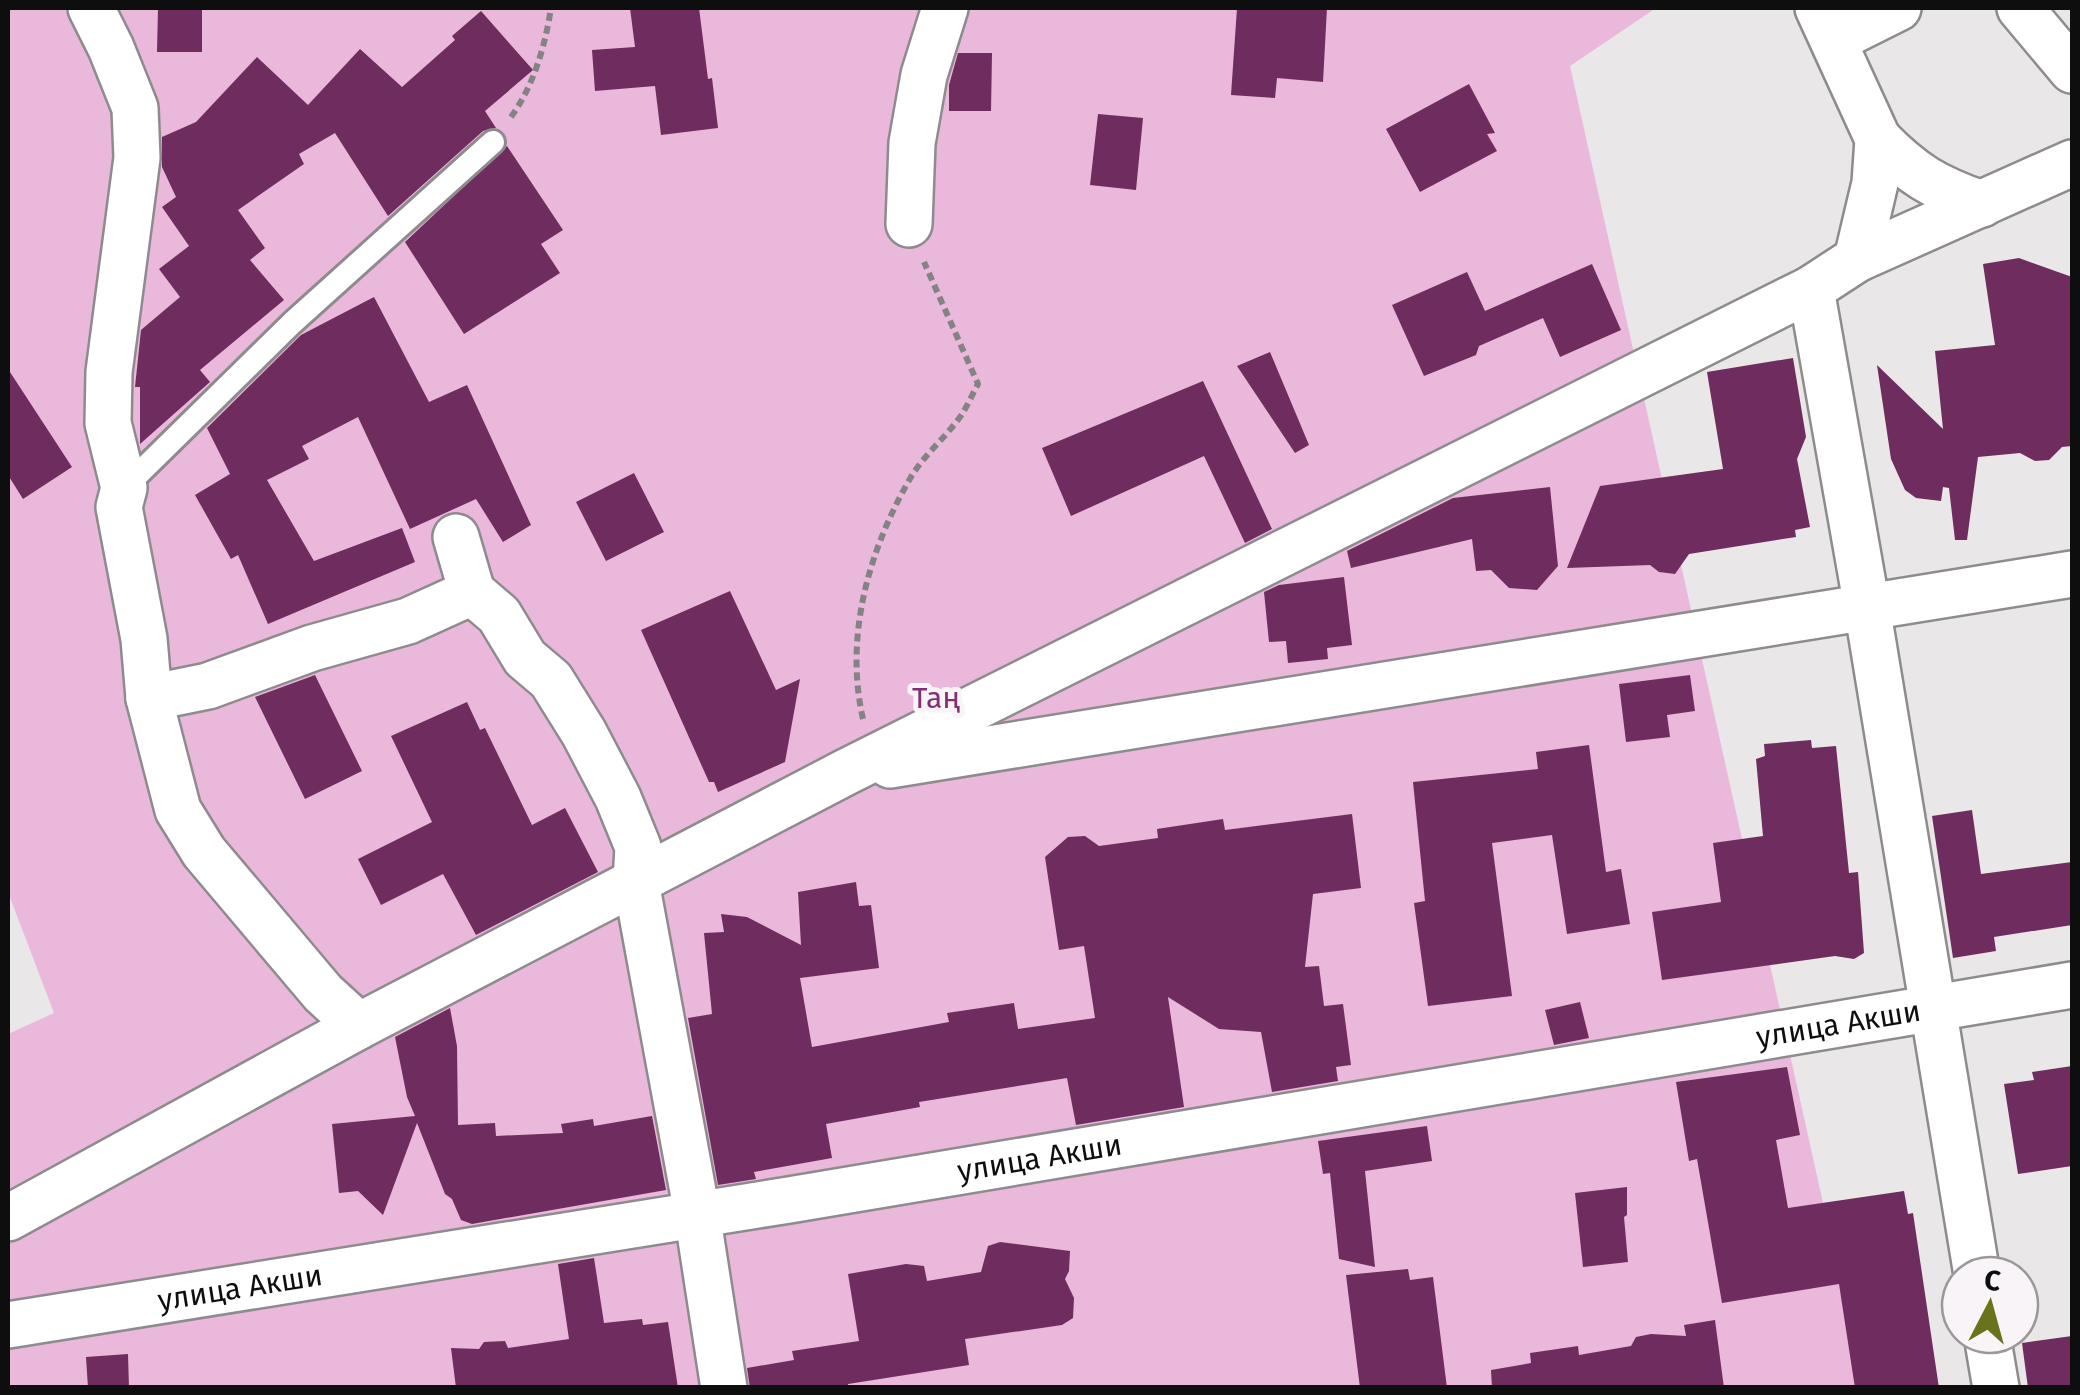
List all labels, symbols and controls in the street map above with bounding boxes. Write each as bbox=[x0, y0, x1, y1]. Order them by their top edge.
park label: Таң bbox=[912, 680, 960, 716]
street label: улица Акши bbox=[1753, 993, 1923, 1056]
street label: улица Акши bbox=[955, 1127, 1125, 1190]
north arrow bbox=[1940, 1255, 2040, 1355]
street label: улица Акши bbox=[155, 1257, 325, 1319]
text: С bbox=[1983, 1263, 2002, 1298]

